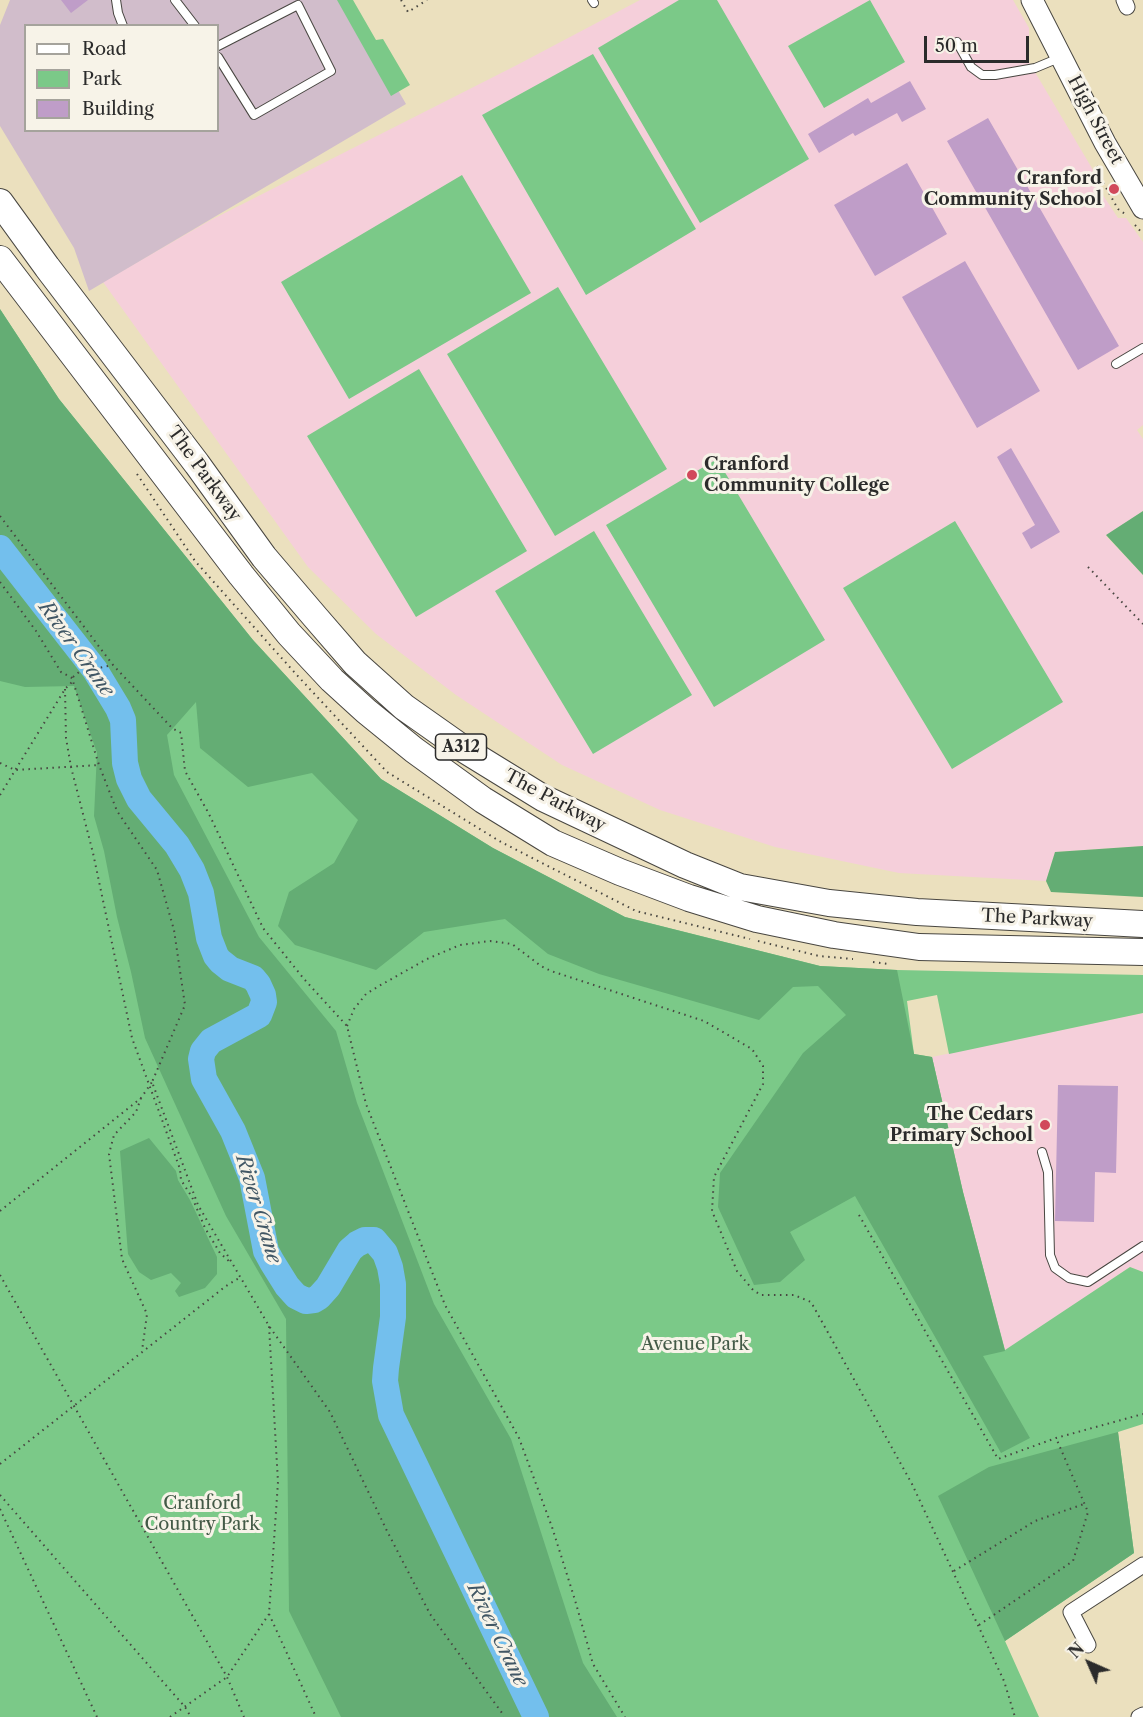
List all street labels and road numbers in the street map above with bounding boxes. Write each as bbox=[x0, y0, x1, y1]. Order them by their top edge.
street label: High Street bbox=[1063, 72, 1127, 168]
street label: The Parkway bbox=[162, 422, 246, 526]
road number: A312 bbox=[436, 734, 486, 760]
street label: The Parkway bbox=[501, 765, 609, 837]
street label: The Parkway bbox=[981, 905, 1093, 933]

